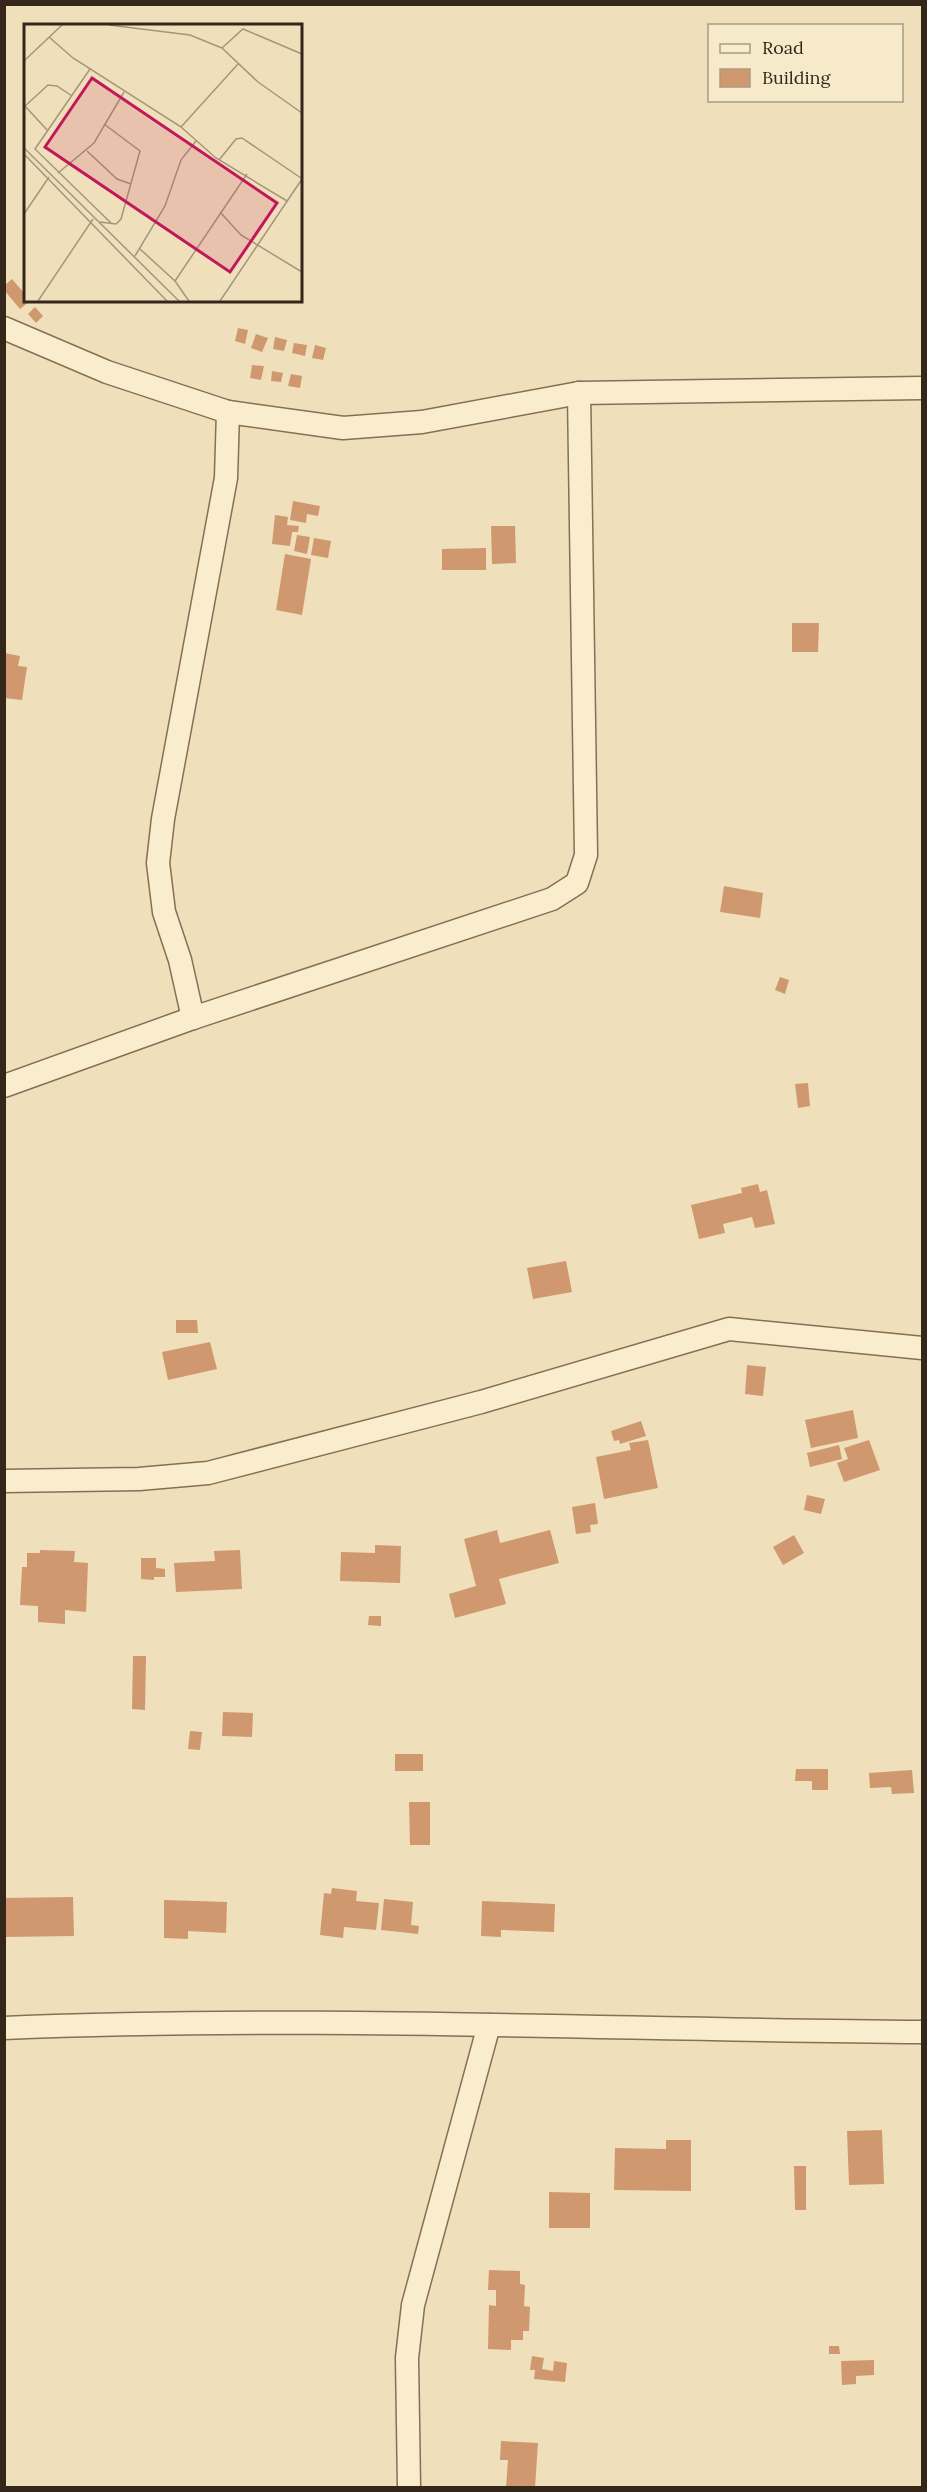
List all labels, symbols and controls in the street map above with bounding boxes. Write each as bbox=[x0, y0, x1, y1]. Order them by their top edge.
inset map bbox=[24, 24, 302, 302]
legend bbox=[708, 24, 903, 102]
text: Road bbox=[762, 36, 804, 59]
text: Building bbox=[762, 66, 832, 89]

